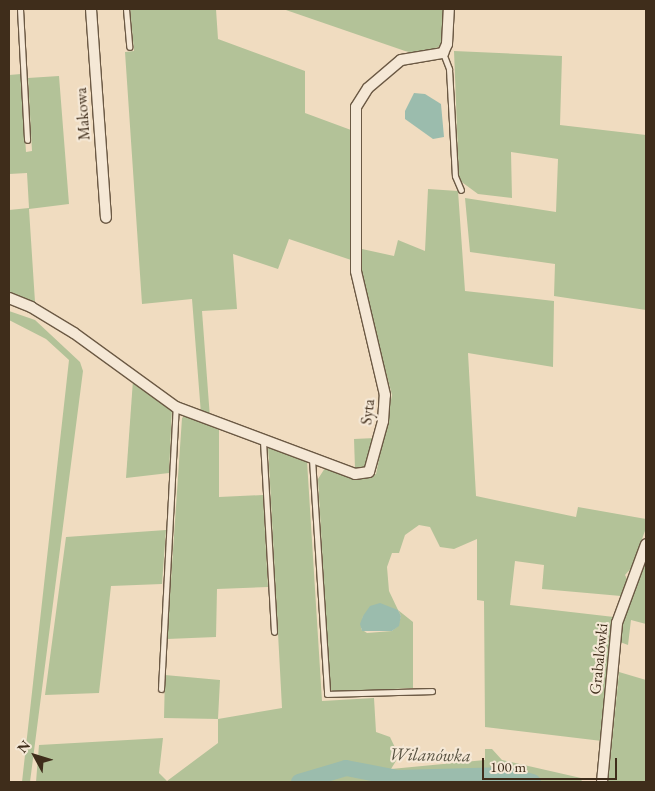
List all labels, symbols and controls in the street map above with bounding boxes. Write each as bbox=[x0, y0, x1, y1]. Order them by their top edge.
street label: Makowa bbox=[72, 87, 94, 141]
street label: Syta bbox=[357, 398, 379, 426]
street label: Grabalówki bbox=[586, 622, 612, 696]
north arrow bbox=[10, 731, 60, 781]
text: N bbox=[13, 737, 34, 757]
water label: Wilanówka bbox=[389, 743, 471, 767]
scale bar bbox=[485, 748, 620, 780]
text: 100 m bbox=[490, 757, 526, 776]

